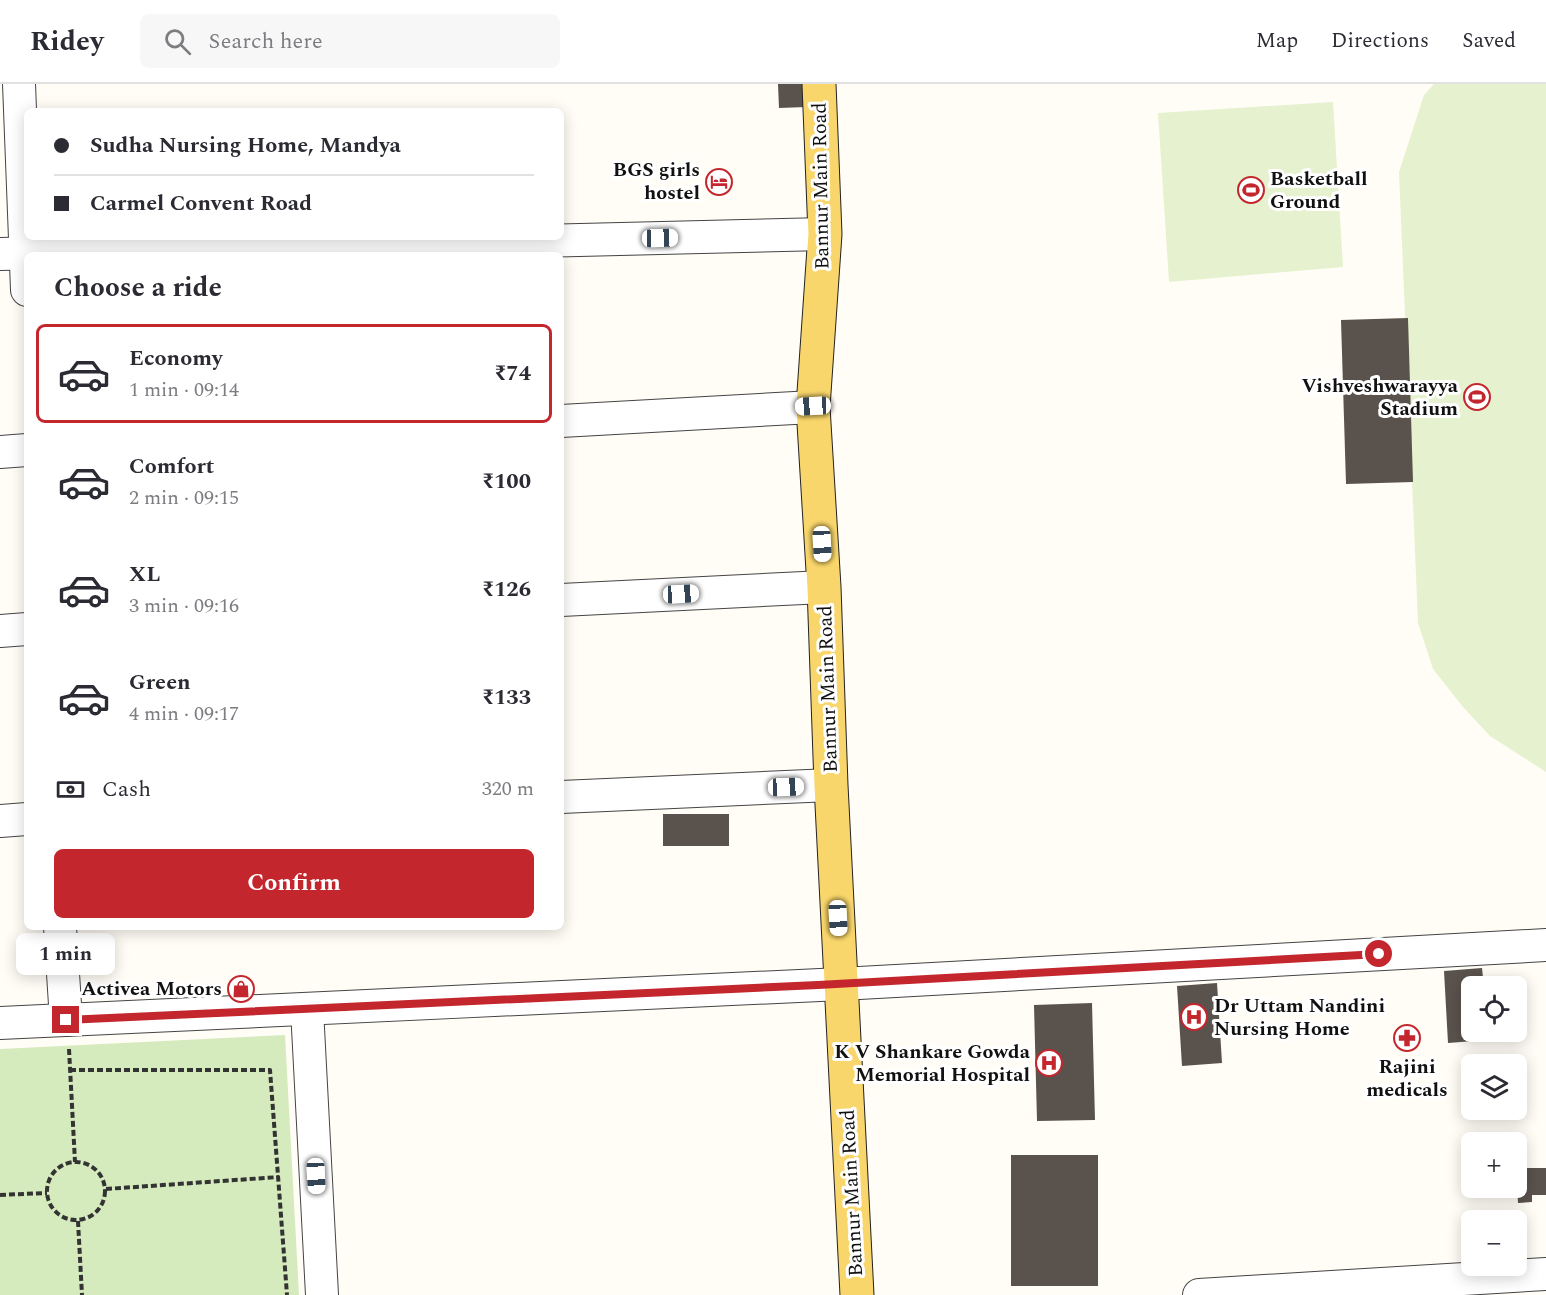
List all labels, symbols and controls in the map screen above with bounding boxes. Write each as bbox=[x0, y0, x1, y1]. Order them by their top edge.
search box bbox=[140, 14, 560, 68]
text: Ridey bbox=[30, 20, 104, 63]
icon: search bbox=[161, 25, 194, 58]
text: Search here bbox=[209, 25, 323, 58]
text: Map bbox=[1256, 25, 1298, 57]
text: Directions bbox=[1331, 25, 1429, 57]
text: Saved bbox=[1462, 25, 1516, 57]
street label: Bannur Main Road bbox=[805, 102, 837, 270]
text: Sudha Nursing Home, Mandya bbox=[90, 129, 401, 162]
place label: BGS girls hostel bbox=[613, 155, 700, 208]
place label: Basketball Ground bbox=[1270, 164, 1368, 217]
hotel icon: BGS girls hostel bbox=[704, 167, 734, 197]
sports icon: Basketball Ground bbox=[1236, 175, 1266, 205]
text: Carmel Convent Road bbox=[90, 187, 312, 220]
car bbox=[642, 229, 678, 247]
text: Choose a ride bbox=[54, 267, 222, 309]
text: Economy bbox=[129, 342, 222, 375]
icon: car bbox=[57, 347, 111, 401]
text: ₹74 bbox=[494, 357, 531, 390]
place label: Vishveshwarayya Stadium bbox=[1301, 371, 1459, 424]
text: 1 min · 09:14 bbox=[129, 375, 239, 405]
sports icon: Vishveshwarayya Stadium bbox=[1462, 382, 1492, 412]
car bbox=[795, 396, 831, 416]
text: Comfort bbox=[129, 450, 214, 483]
icon: car bbox=[57, 455, 111, 509]
text: ₹100 bbox=[482, 465, 531, 498]
text: 2 min · 09:15 bbox=[129, 483, 239, 513]
car bbox=[812, 526, 832, 562]
text: XL bbox=[129, 558, 160, 591]
icon: car bbox=[57, 563, 111, 617]
text: ₹126 bbox=[482, 573, 531, 606]
car bbox=[663, 584, 699, 604]
text: 3 min · 09:16 bbox=[129, 591, 239, 621]
street label: Bannur Main Road bbox=[810, 605, 846, 773]
text: Green bbox=[129, 666, 191, 699]
icon: car bbox=[57, 671, 111, 725]
text: ₹133 bbox=[482, 681, 531, 714]
text: 4 min · 09:17 bbox=[129, 699, 239, 729]
icon: cash bbox=[54, 773, 87, 806]
text: Cash bbox=[102, 773, 151, 806]
text: 320 m bbox=[482, 774, 534, 804]
car bbox=[768, 777, 804, 797]
button: Confirm bbox=[54, 849, 534, 918]
car bbox=[828, 900, 848, 936]
callout: 1 min bbox=[16, 933, 116, 975]
text: 1 min bbox=[39, 939, 92, 969]
route start bbox=[1365, 940, 1392, 967]
place label: Activea Motors bbox=[81, 974, 222, 1004]
shop icon: Activea Motors bbox=[226, 974, 256, 1004]
map controls bbox=[1461, 976, 1527, 1276]
button: locate bbox=[1461, 976, 1527, 1042]
place label: Dr Uttam Nandini Nursing Home bbox=[1214, 991, 1385, 1044]
hospital icon: Dr Uttam Nandini Nursing Home bbox=[1179, 1002, 1209, 1032]
route end bbox=[52, 1006, 79, 1033]
pharmacy icon: Rajini medicals bbox=[1392, 1023, 1422, 1053]
place label: K V Shankare Gowda Memorial Hospital bbox=[834, 1037, 1031, 1090]
hospital icon: K V Shankare Gowda Memorial Hospital bbox=[1034, 1048, 1064, 1078]
place label: Rajini medicals bbox=[1366, 1052, 1448, 1105]
button: layers bbox=[1461, 1054, 1527, 1120]
street label: Bannur Main Road bbox=[833, 1109, 871, 1277]
button: + bbox=[1461, 1132, 1527, 1198]
car bbox=[306, 1158, 326, 1194]
button: − bbox=[1461, 1210, 1527, 1276]

